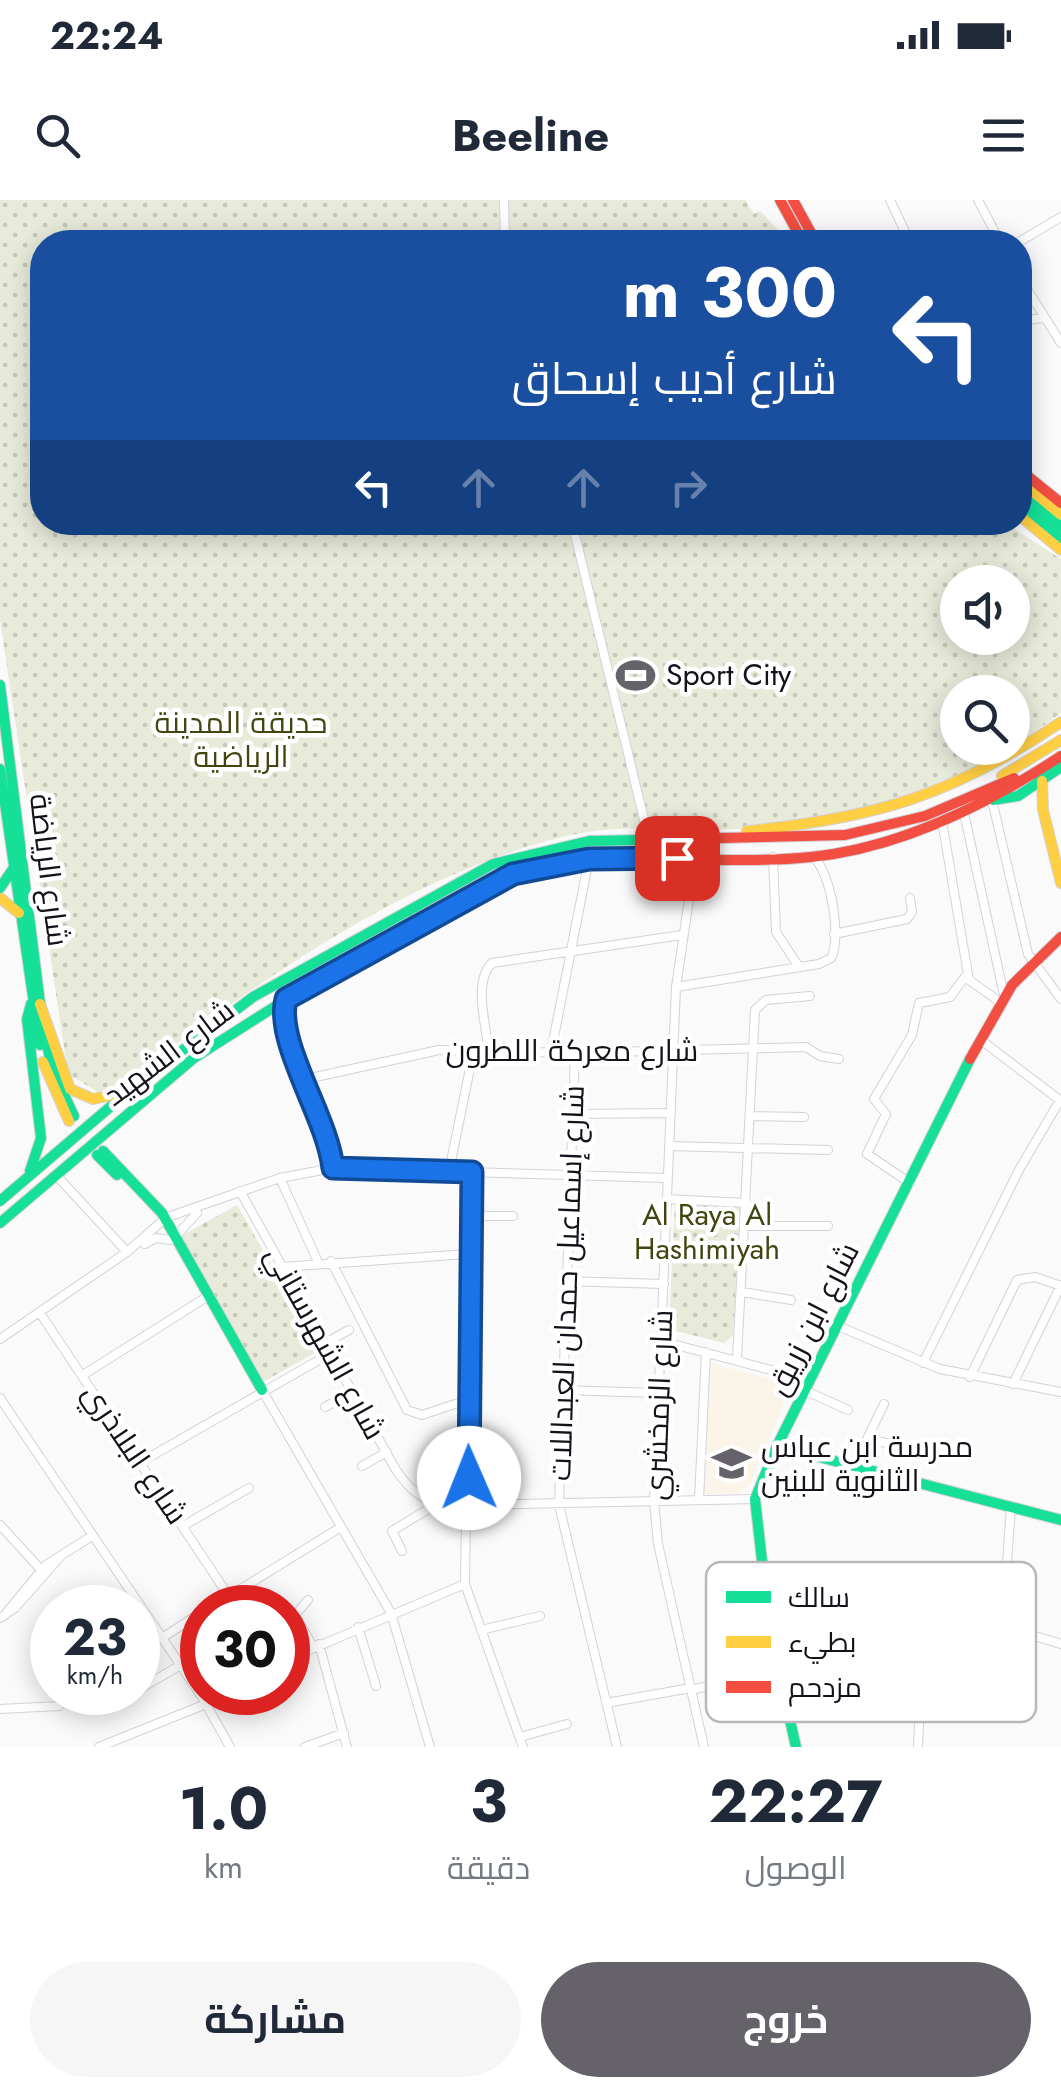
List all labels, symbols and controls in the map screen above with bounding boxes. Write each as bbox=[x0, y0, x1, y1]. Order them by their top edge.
text: 22:24 bbox=[50, 8, 164, 63]
text: Beeline bbox=[452, 103, 609, 168]
icon: search bbox=[30, 108, 85, 163]
icon: menu bbox=[976, 108, 1031, 163]
text: 300 m bbox=[622, 242, 837, 343]
icon: left bbox=[872, 270, 1002, 400]
text: شارع أديب إسحاق bbox=[512, 346, 837, 411]
icon: left bbox=[346, 460, 401, 515]
icon: ahead bbox=[451, 460, 506, 515]
icon: ahead bbox=[556, 460, 611, 515]
icon: right bbox=[661, 460, 716, 515]
map controls bbox=[940, 565, 1030, 765]
button: sound bbox=[940, 565, 1030, 655]
place label: Sport City bbox=[666, 653, 792, 696]
sports icon: Sport City bbox=[615, 654, 657, 696]
button: search bbox=[940, 675, 1030, 765]
park label: حديقة المدينة الرياضية bbox=[154, 701, 328, 778]
street label: شارع الرياضة bbox=[19, 791, 80, 949]
pin bbox=[635, 816, 720, 901]
icon: arrive bbox=[650, 831, 705, 886]
street label: شارع الشهيد bbox=[94, 989, 243, 1116]
street label: شارع معركة اللطرون bbox=[446, 1029, 698, 1072]
street label: شارع إسماعيل حمدان العبداللات bbox=[538, 1084, 595, 1482]
park label: Al Raya Al Hashimiyah bbox=[634, 1193, 780, 1270]
street label: شارع ابن زريق bbox=[756, 1235, 869, 1403]
street label: شارع الشهرستاني bbox=[253, 1238, 396, 1448]
street label: شارع الزمخشري bbox=[634, 1309, 685, 1501]
street label: شارع البلاذري bbox=[71, 1375, 198, 1534]
place label: مدرسة ابن عباس الثانوية للبنين bbox=[761, 1425, 973, 1502]
position arrow bbox=[417, 1426, 521, 1530]
school or university icon: مدرسة ابن عباس الثانوية للبنين bbox=[710, 1443, 752, 1485]
legend bbox=[706, 1562, 1036, 1722]
text: سالك bbox=[788, 1577, 850, 1618]
speed limit sign: 30 bbox=[180, 1585, 310, 1715]
text: 23 bbox=[63, 1601, 127, 1674]
text: بطيء bbox=[788, 1622, 856, 1664]
text: km/h bbox=[67, 1657, 123, 1693]
text: مزدحم bbox=[788, 1667, 862, 1708]
text: 3 bbox=[470, 1758, 507, 1845]
text: 22:27 bbox=[709, 1758, 882, 1845]
text: 1.0 bbox=[179, 1765, 268, 1852]
text: km bbox=[204, 1844, 243, 1890]
text: دقيقة bbox=[447, 1845, 530, 1891]
text: الوصول bbox=[745, 1845, 847, 1891]
button: مشاركة bbox=[30, 1962, 521, 2077]
button: خروج bbox=[541, 1962, 1031, 2077]

